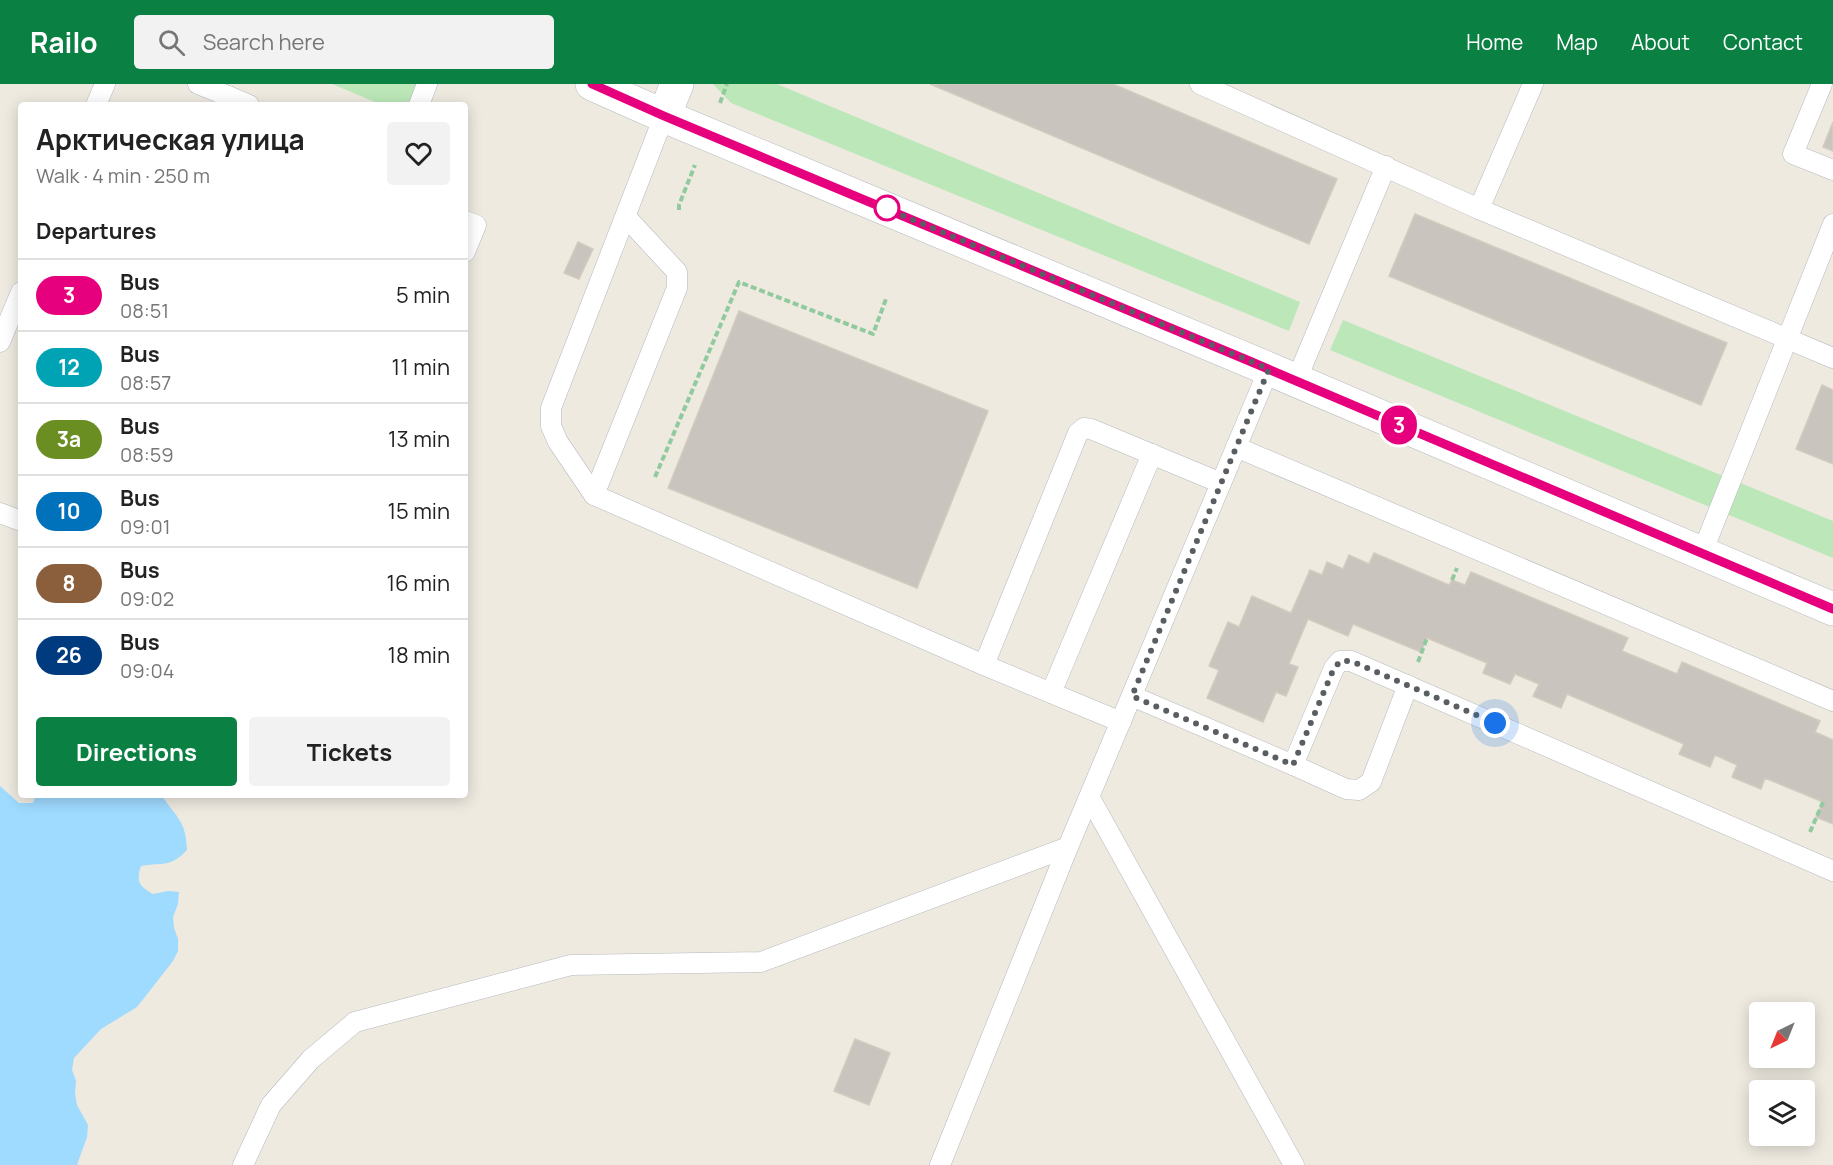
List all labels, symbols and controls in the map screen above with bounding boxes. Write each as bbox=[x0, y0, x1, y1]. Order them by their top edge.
search box bbox=[134, 15, 554, 69]
text: Railo bbox=[30, 23, 98, 61]
icon: search bbox=[155, 26, 188, 59]
text: Search here bbox=[203, 27, 325, 57]
text: Home bbox=[1466, 28, 1523, 56]
text: Map bbox=[1556, 28, 1598, 56]
text: About bbox=[1631, 28, 1690, 56]
text: Contact bbox=[1723, 28, 1803, 56]
text: Арктическая улица bbox=[36, 120, 305, 158]
button: heart bbox=[387, 122, 450, 185]
text: Walk · 4 min · 250 m bbox=[36, 162, 210, 189]
unlabelled marker bbox=[874, 195, 900, 221]
text: Departures bbox=[36, 216, 156, 246]
text: Bus bbox=[120, 267, 160, 297]
text: 5 min bbox=[396, 280, 450, 310]
text: 3 bbox=[63, 281, 75, 309]
text: 08:51 bbox=[120, 297, 169, 324]
text: Bus bbox=[120, 339, 160, 369]
text: 11 min bbox=[392, 352, 450, 382]
text: 12 bbox=[58, 353, 80, 381]
text: 08:57 bbox=[120, 369, 171, 396]
line badge: 3 bbox=[1380, 406, 1418, 444]
text: Bus bbox=[120, 411, 160, 441]
text: 3 bbox=[1393, 411, 1405, 439]
text: 13 min bbox=[388, 424, 450, 454]
text: 3а bbox=[57, 425, 81, 453]
text: 08:59 bbox=[120, 441, 174, 468]
text: Bus bbox=[120, 483, 160, 513]
text: 15 min bbox=[387, 496, 450, 526]
text: 10 bbox=[57, 497, 81, 525]
text: 09:01 bbox=[120, 513, 171, 540]
text: Bus bbox=[120, 555, 160, 585]
text: 16 min bbox=[387, 568, 450, 598]
text: 8 bbox=[63, 569, 75, 597]
text: 09:02 bbox=[120, 585, 174, 612]
text: Bus bbox=[120, 627, 160, 657]
text: 18 min bbox=[387, 640, 450, 670]
text: 26 bbox=[56, 641, 82, 669]
text: 09:04 bbox=[120, 657, 175, 684]
your location bbox=[1480, 708, 1510, 738]
button: Directions bbox=[36, 717, 237, 786]
button: Tickets bbox=[249, 717, 450, 786]
north arrow bbox=[1749, 1002, 1815, 1068]
map controls bbox=[1749, 1002, 1815, 1146]
button: layers bbox=[1749, 1080, 1815, 1146]

